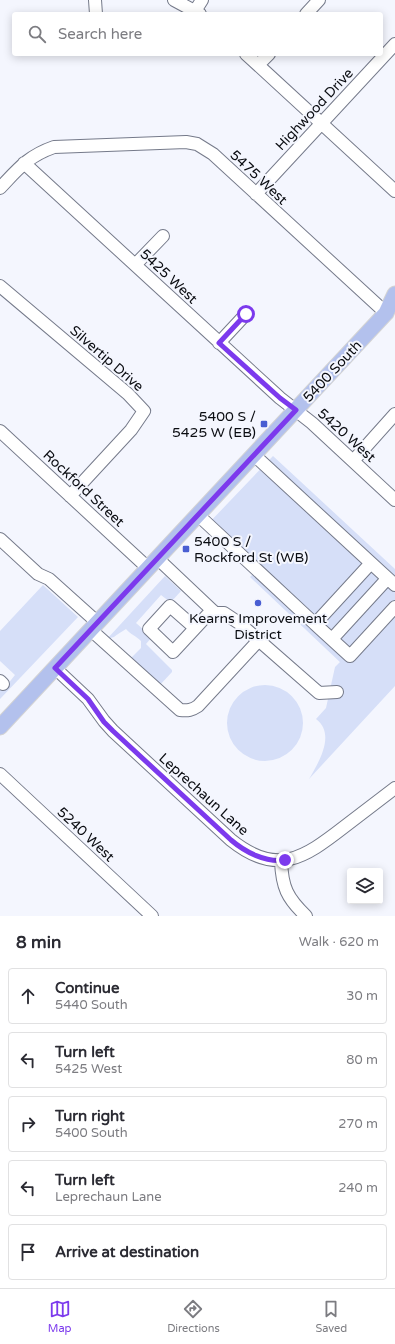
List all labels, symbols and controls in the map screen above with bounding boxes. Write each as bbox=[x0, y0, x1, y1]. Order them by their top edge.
search box bbox=[12, 12, 383, 56]
icon: search bbox=[26, 23, 48, 45]
text: Search here bbox=[58, 25, 142, 43]
street label: Highwood Drive bbox=[272, 65, 357, 154]
street label: 5475 West bbox=[226, 147, 291, 209]
street label: 5425 West bbox=[136, 246, 201, 308]
route start bbox=[237, 305, 255, 323]
street label: Silvertip Drive bbox=[66, 322, 147, 395]
street label: 5400 South bbox=[299, 337, 365, 406]
street label: 5420 West bbox=[314, 405, 380, 466]
place label: 5400 S / 5425 W (EB) bbox=[172, 408, 256, 441]
marker: 5400 S / 5425 W (EB) bbox=[259, 419, 269, 429]
street label: Rockford Street bbox=[40, 446, 128, 531]
place label: 5400 S / Rockford St (WB) bbox=[194, 533, 308, 566]
marker: 5400 S / Rockford St (WB) bbox=[181, 544, 191, 554]
marker: Kearns Improvement District bbox=[253, 598, 263, 608]
place label: Kearns Improvement District bbox=[189, 610, 328, 643]
street label: Leprechaun Lane bbox=[155, 750, 252, 839]
street label: 5240 West bbox=[53, 804, 118, 866]
route end bbox=[276, 851, 294, 869]
map controls bbox=[347, 868, 383, 904]
button: layers bbox=[347, 868, 383, 904]
text: 8 min bbox=[16, 932, 61, 953]
text: Walk · 620 m bbox=[299, 934, 379, 950]
text: Continue bbox=[55, 979, 119, 997]
icon: ahead bbox=[17, 985, 39, 1007]
text: 30 m bbox=[346, 988, 378, 1004]
text: 5440 South bbox=[55, 997, 128, 1013]
text: Turn left bbox=[55, 1043, 115, 1061]
icon: left bbox=[17, 1049, 39, 1071]
text: 80 m bbox=[346, 1052, 378, 1068]
text: 5425 West bbox=[55, 1061, 122, 1077]
text: Turn right bbox=[55, 1107, 125, 1125]
icon: right bbox=[17, 1113, 39, 1135]
text: 270 m bbox=[338, 1116, 378, 1132]
text: 5400 South bbox=[55, 1125, 128, 1141]
text: Turn left bbox=[55, 1171, 115, 1189]
icon: left bbox=[17, 1177, 39, 1199]
text: 240 m bbox=[338, 1180, 378, 1196]
text: Leprechaun Lane bbox=[55, 1189, 162, 1205]
icon: arrive bbox=[17, 1241, 39, 1263]
text: Arrive at destination bbox=[55, 1243, 199, 1261]
tab: Map bbox=[48, 1298, 72, 1335]
tab: Directions bbox=[167, 1298, 220, 1335]
tab: Saved bbox=[315, 1298, 347, 1335]

